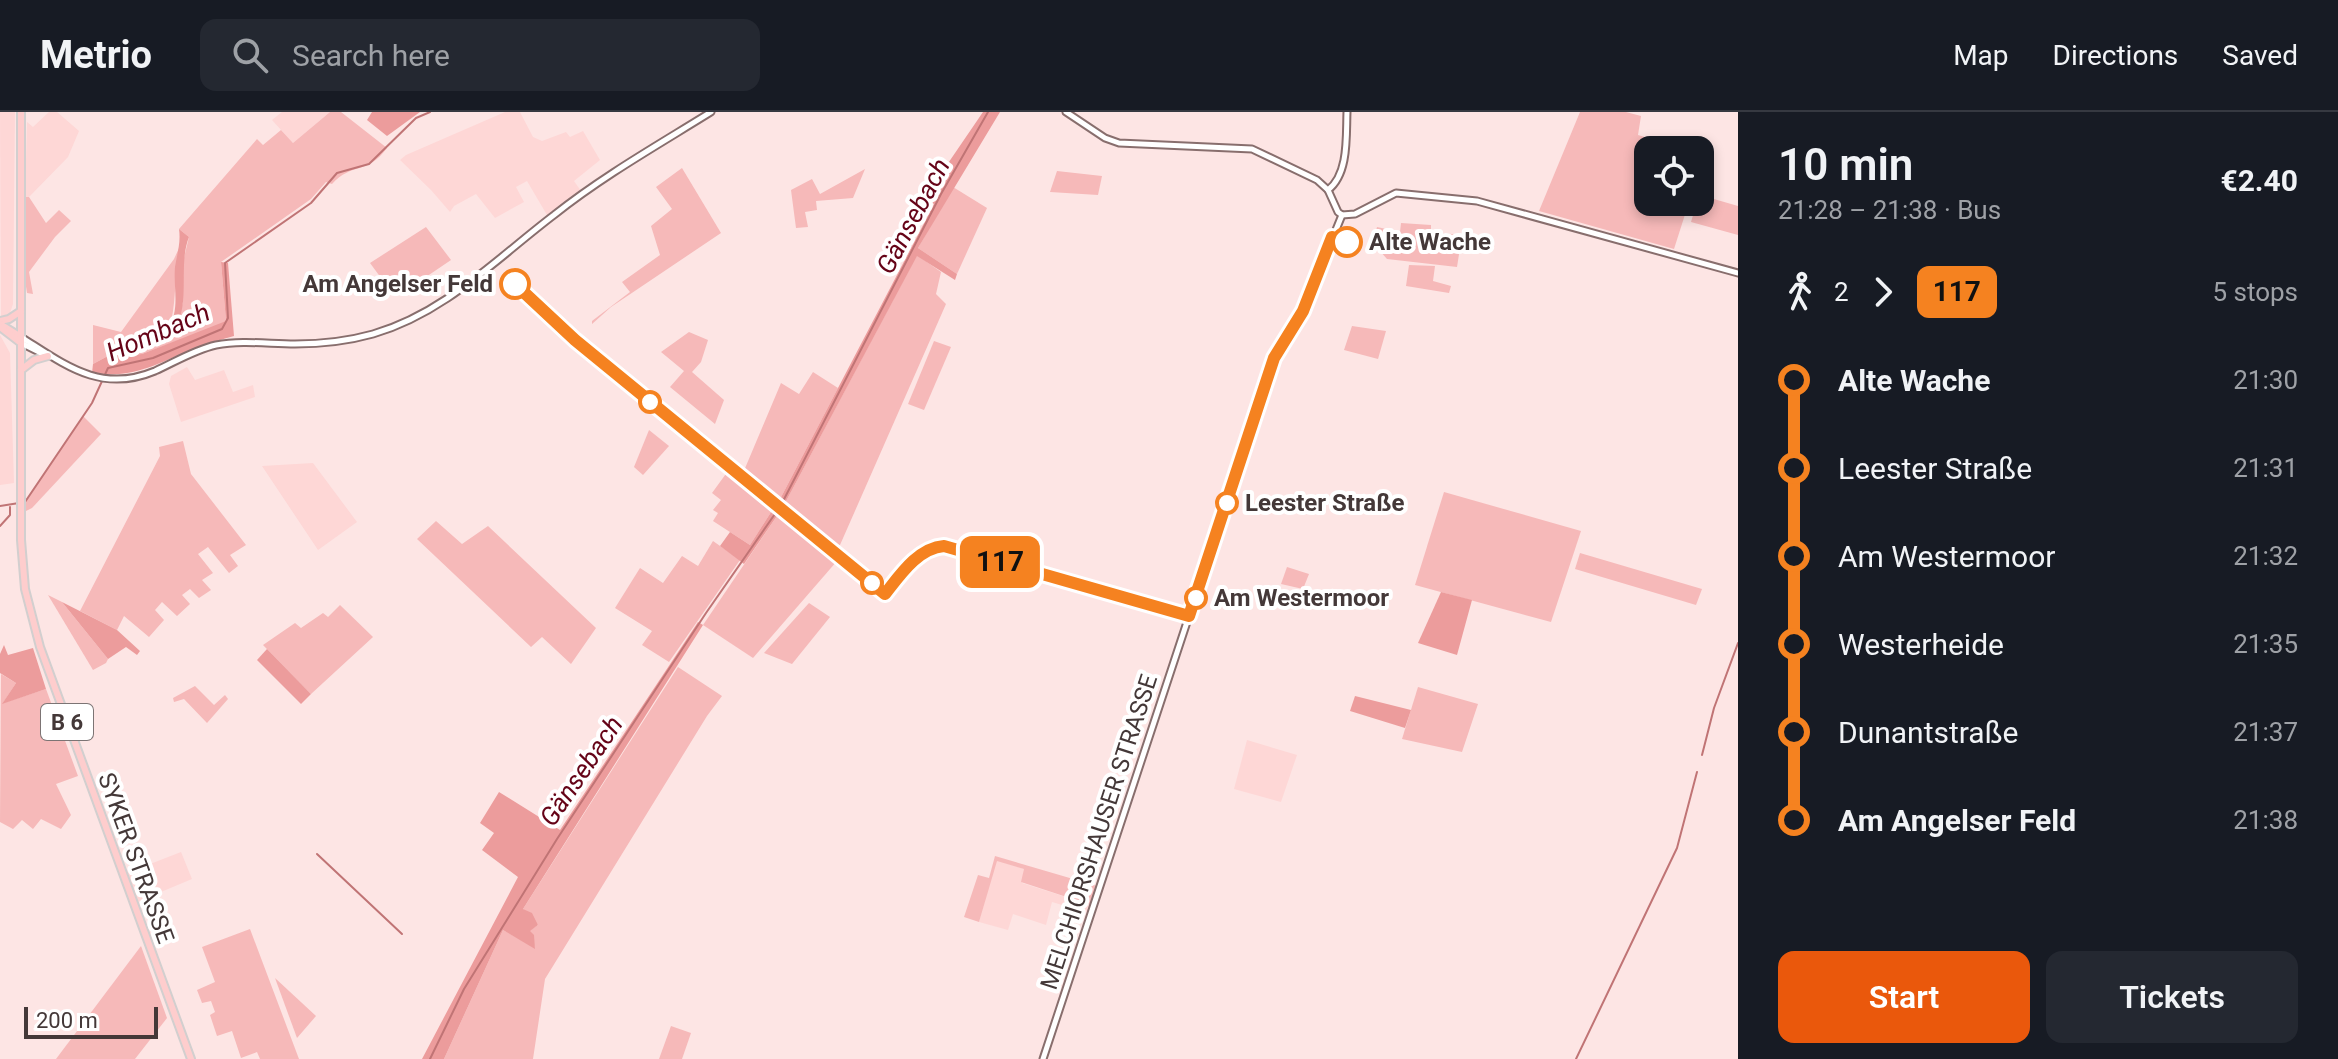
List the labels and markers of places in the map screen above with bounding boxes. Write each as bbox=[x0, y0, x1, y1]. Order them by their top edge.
marker: Alte Wache bbox=[1332, 227, 1362, 257]
place label: Alte Wache bbox=[1369, 228, 1491, 256]
marker: Am Angelser Feld bbox=[500, 269, 530, 299]
place label: Am Angelser Feld bbox=[302, 270, 493, 298]
unlabelled marker bbox=[639, 391, 661, 413]
place label: Leester Straße bbox=[1245, 489, 1404, 517]
marker: Leester Straße bbox=[1216, 492, 1238, 514]
unlabelled marker bbox=[861, 572, 883, 594]
place label: Am Westermoor bbox=[1214, 584, 1389, 612]
marker: Am Westermoor bbox=[1185, 587, 1207, 609]

